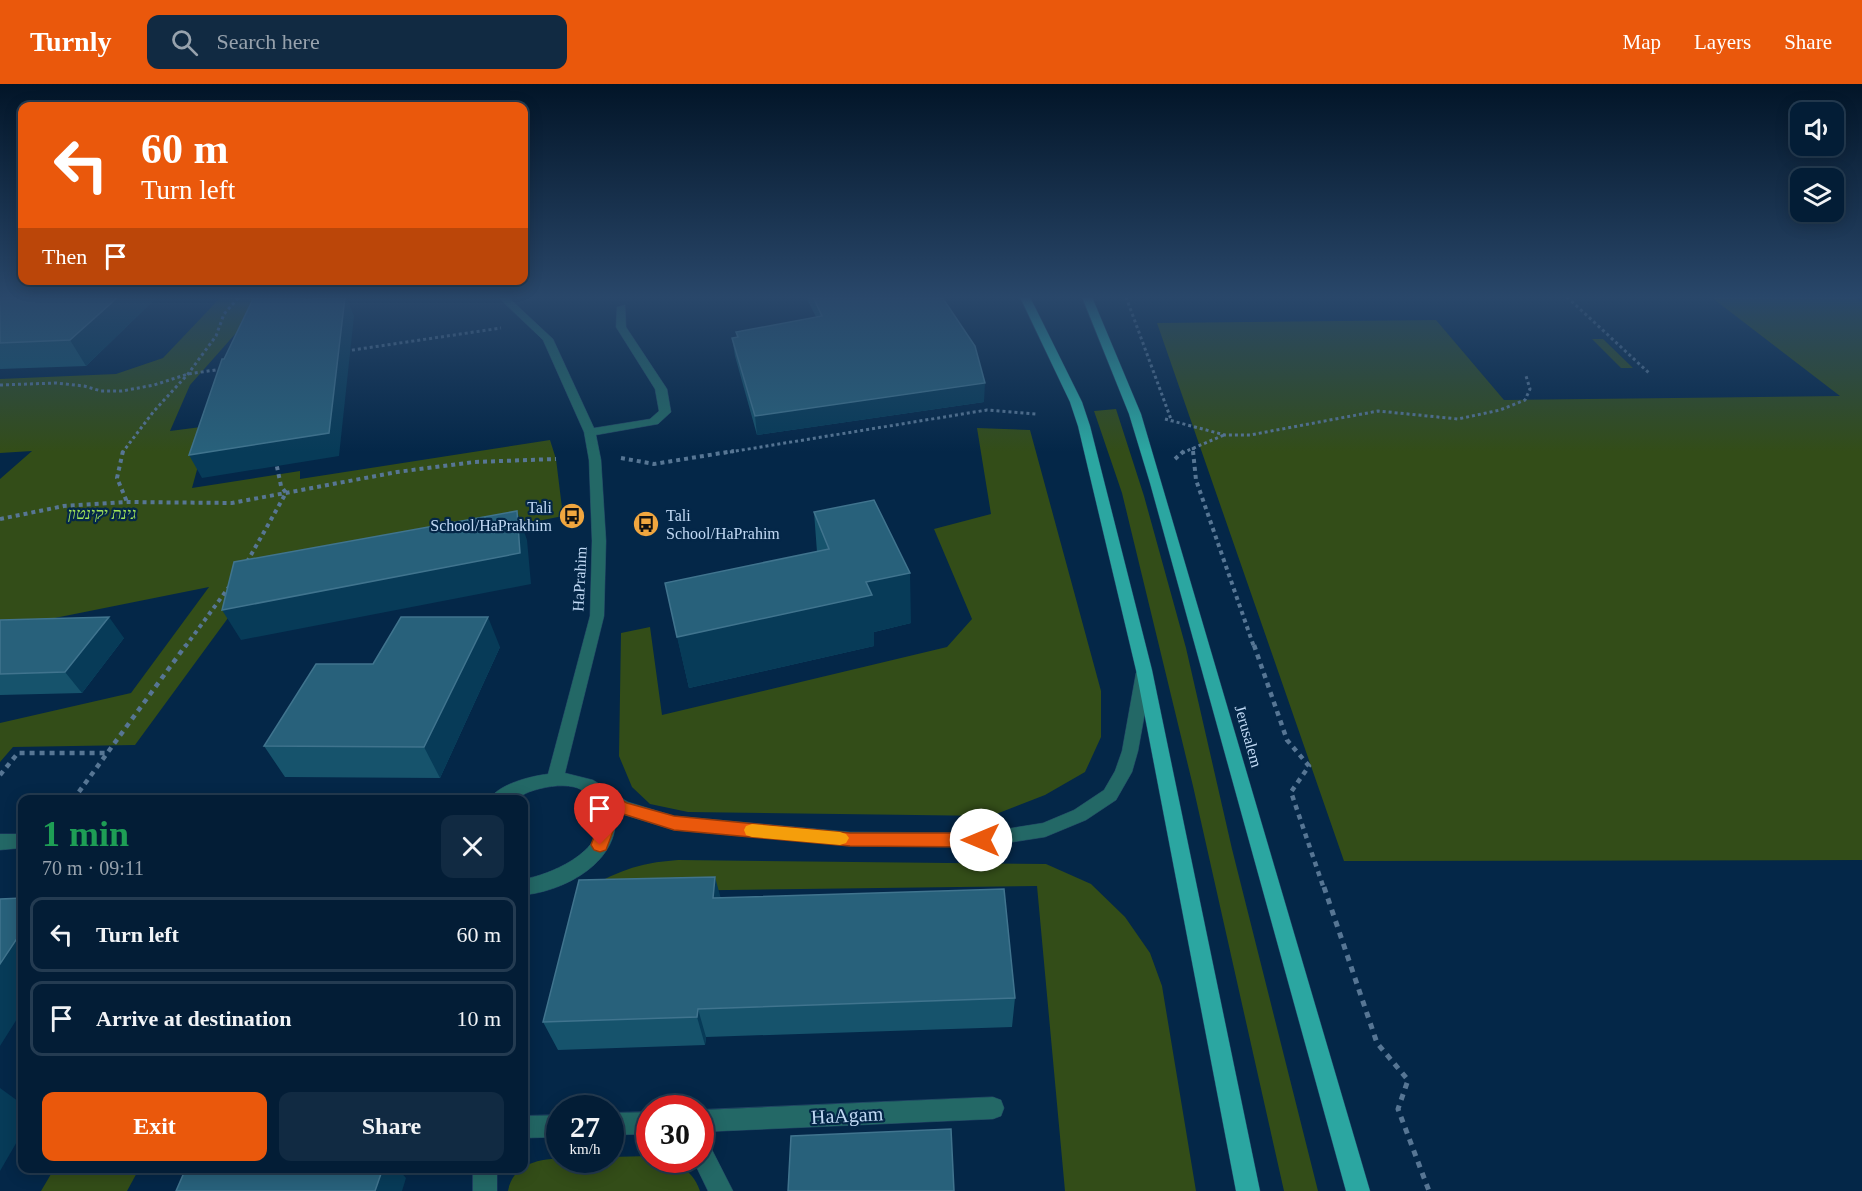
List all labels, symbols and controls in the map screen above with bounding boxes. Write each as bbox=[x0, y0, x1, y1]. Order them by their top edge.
search box bbox=[147, 15, 567, 69]
text: Turnly bbox=[30, 26, 111, 57]
icon: search bbox=[168, 26, 201, 59]
text: Search here bbox=[216, 29, 320, 54]
text: Map bbox=[1623, 30, 1661, 54]
text: Layers bbox=[1694, 30, 1751, 54]
text: Share bbox=[1784, 30, 1832, 54]
map controls bbox=[1790, 102, 1844, 222]
button: sound bbox=[1790, 102, 1844, 156]
icon: left bbox=[42, 126, 120, 204]
text: 60 m bbox=[141, 126, 229, 172]
button: layers bbox=[1790, 168, 1844, 222]
text: Turn left bbox=[141, 175, 235, 205]
icon: arrive bbox=[99, 240, 132, 273]
text: Then bbox=[42, 244, 87, 269]
place label: Tali School/HaPrakhim bbox=[430, 499, 553, 534]
bus stop icon: Tali School/HaPrakhim bbox=[557, 501, 587, 531]
park label: גינת יקינטון bbox=[68, 505, 136, 523]
place label: Tali School/HaPrahim bbox=[666, 507, 780, 542]
bus stop icon: Tali School/HaPrahim bbox=[631, 509, 661, 539]
street label: HaPrahim bbox=[569, 546, 590, 612]
street label: Jerusalem bbox=[1232, 703, 1266, 770]
pin bbox=[574, 783, 625, 845]
icon: arrive bbox=[583, 792, 616, 825]
position arrow bbox=[949, 808, 1013, 872]
text: 1 min bbox=[42, 814, 129, 854]
button: close bbox=[441, 815, 504, 878]
text: 70 m · 09:11 bbox=[42, 857, 144, 879]
icon: left bbox=[45, 918, 78, 951]
text: Turn left bbox=[96, 922, 179, 947]
text: 60 m bbox=[456, 922, 501, 947]
icon: arrive bbox=[45, 1002, 78, 1035]
text: Arrive at destination bbox=[96, 1006, 292, 1031]
text: 10 m bbox=[456, 1006, 501, 1031]
button: Exit bbox=[42, 1092, 267, 1161]
button: Share bbox=[279, 1092, 504, 1161]
speed limit sign: 30 bbox=[636, 1095, 714, 1173]
street label: HaAgam bbox=[810, 1102, 884, 1129]
text: 27 bbox=[570, 1110, 600, 1143]
text: km/h bbox=[570, 1141, 600, 1157]

